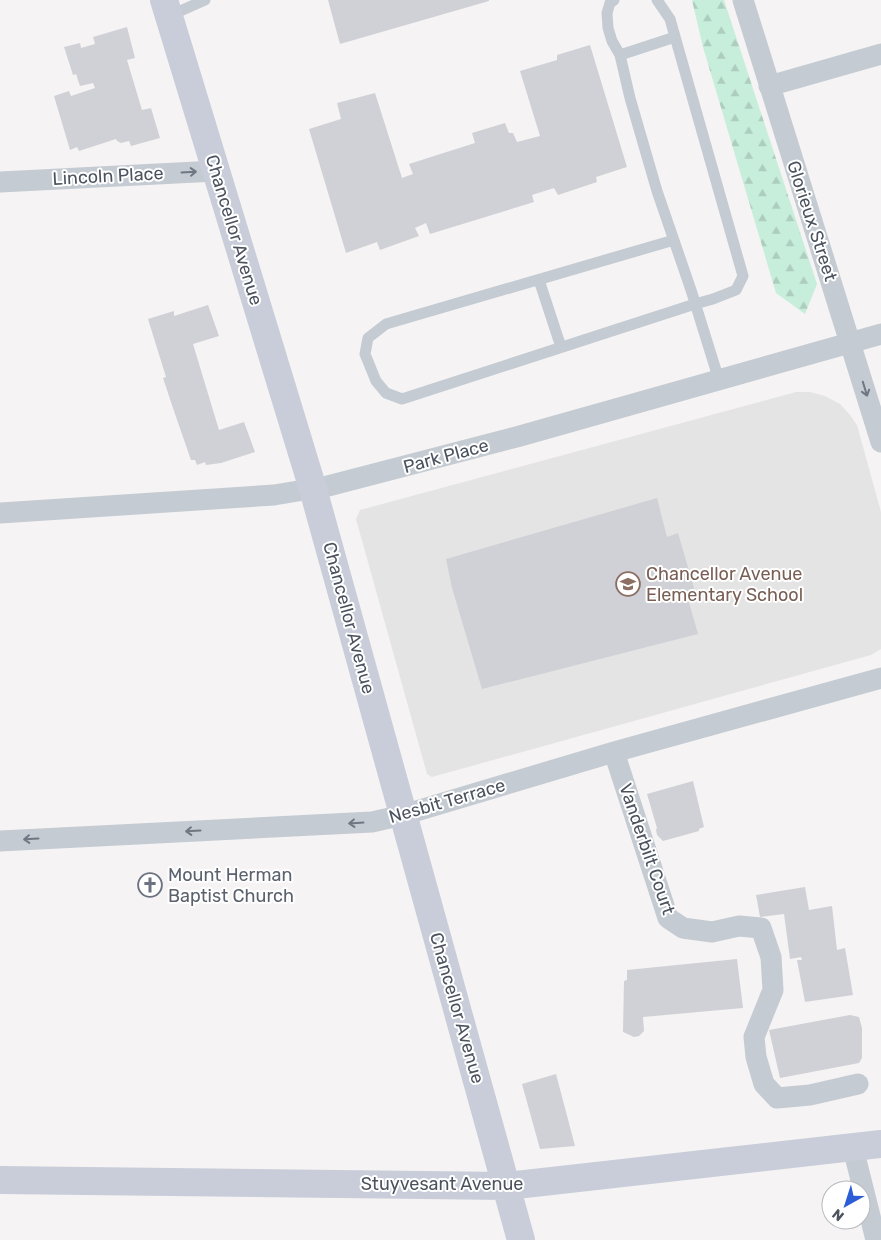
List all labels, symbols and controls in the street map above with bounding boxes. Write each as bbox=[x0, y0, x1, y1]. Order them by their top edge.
street label: Chancellor Avenue bbox=[201, 152, 267, 308]
street label: Glorieux Street bbox=[782, 158, 842, 284]
street label: Lincoln Place bbox=[52, 162, 164, 190]
one-way arrow bbox=[180, 168, 196, 177]
one-way arrow bbox=[860, 381, 870, 397]
street label: Park Place bbox=[401, 434, 491, 478]
street label: Chancellor Avenue bbox=[318, 540, 380, 696]
place label: Chancellor Avenue Elementary School bbox=[646, 563, 803, 606]
school or university icon: Chancellor Avenue Elementary School bbox=[615, 571, 641, 597]
street label: Nesbit Terrace bbox=[386, 774, 508, 828]
street label: Vanderbilt Court bbox=[614, 781, 680, 917]
one-way arrow bbox=[348, 818, 364, 827]
one-way arrow bbox=[185, 827, 201, 836]
one-way arrow bbox=[23, 835, 39, 844]
place label: Mount Herman Baptist Church bbox=[168, 864, 294, 907]
church icon: Mount Herman Baptist Church bbox=[137, 872, 163, 898]
street label: Chancellor Avenue bbox=[425, 930, 489, 1086]
street label: Stuyvesant Avenue bbox=[361, 1173, 523, 1195]
north arrow bbox=[821, 1180, 871, 1230]
text: N bbox=[829, 1205, 847, 1224]

